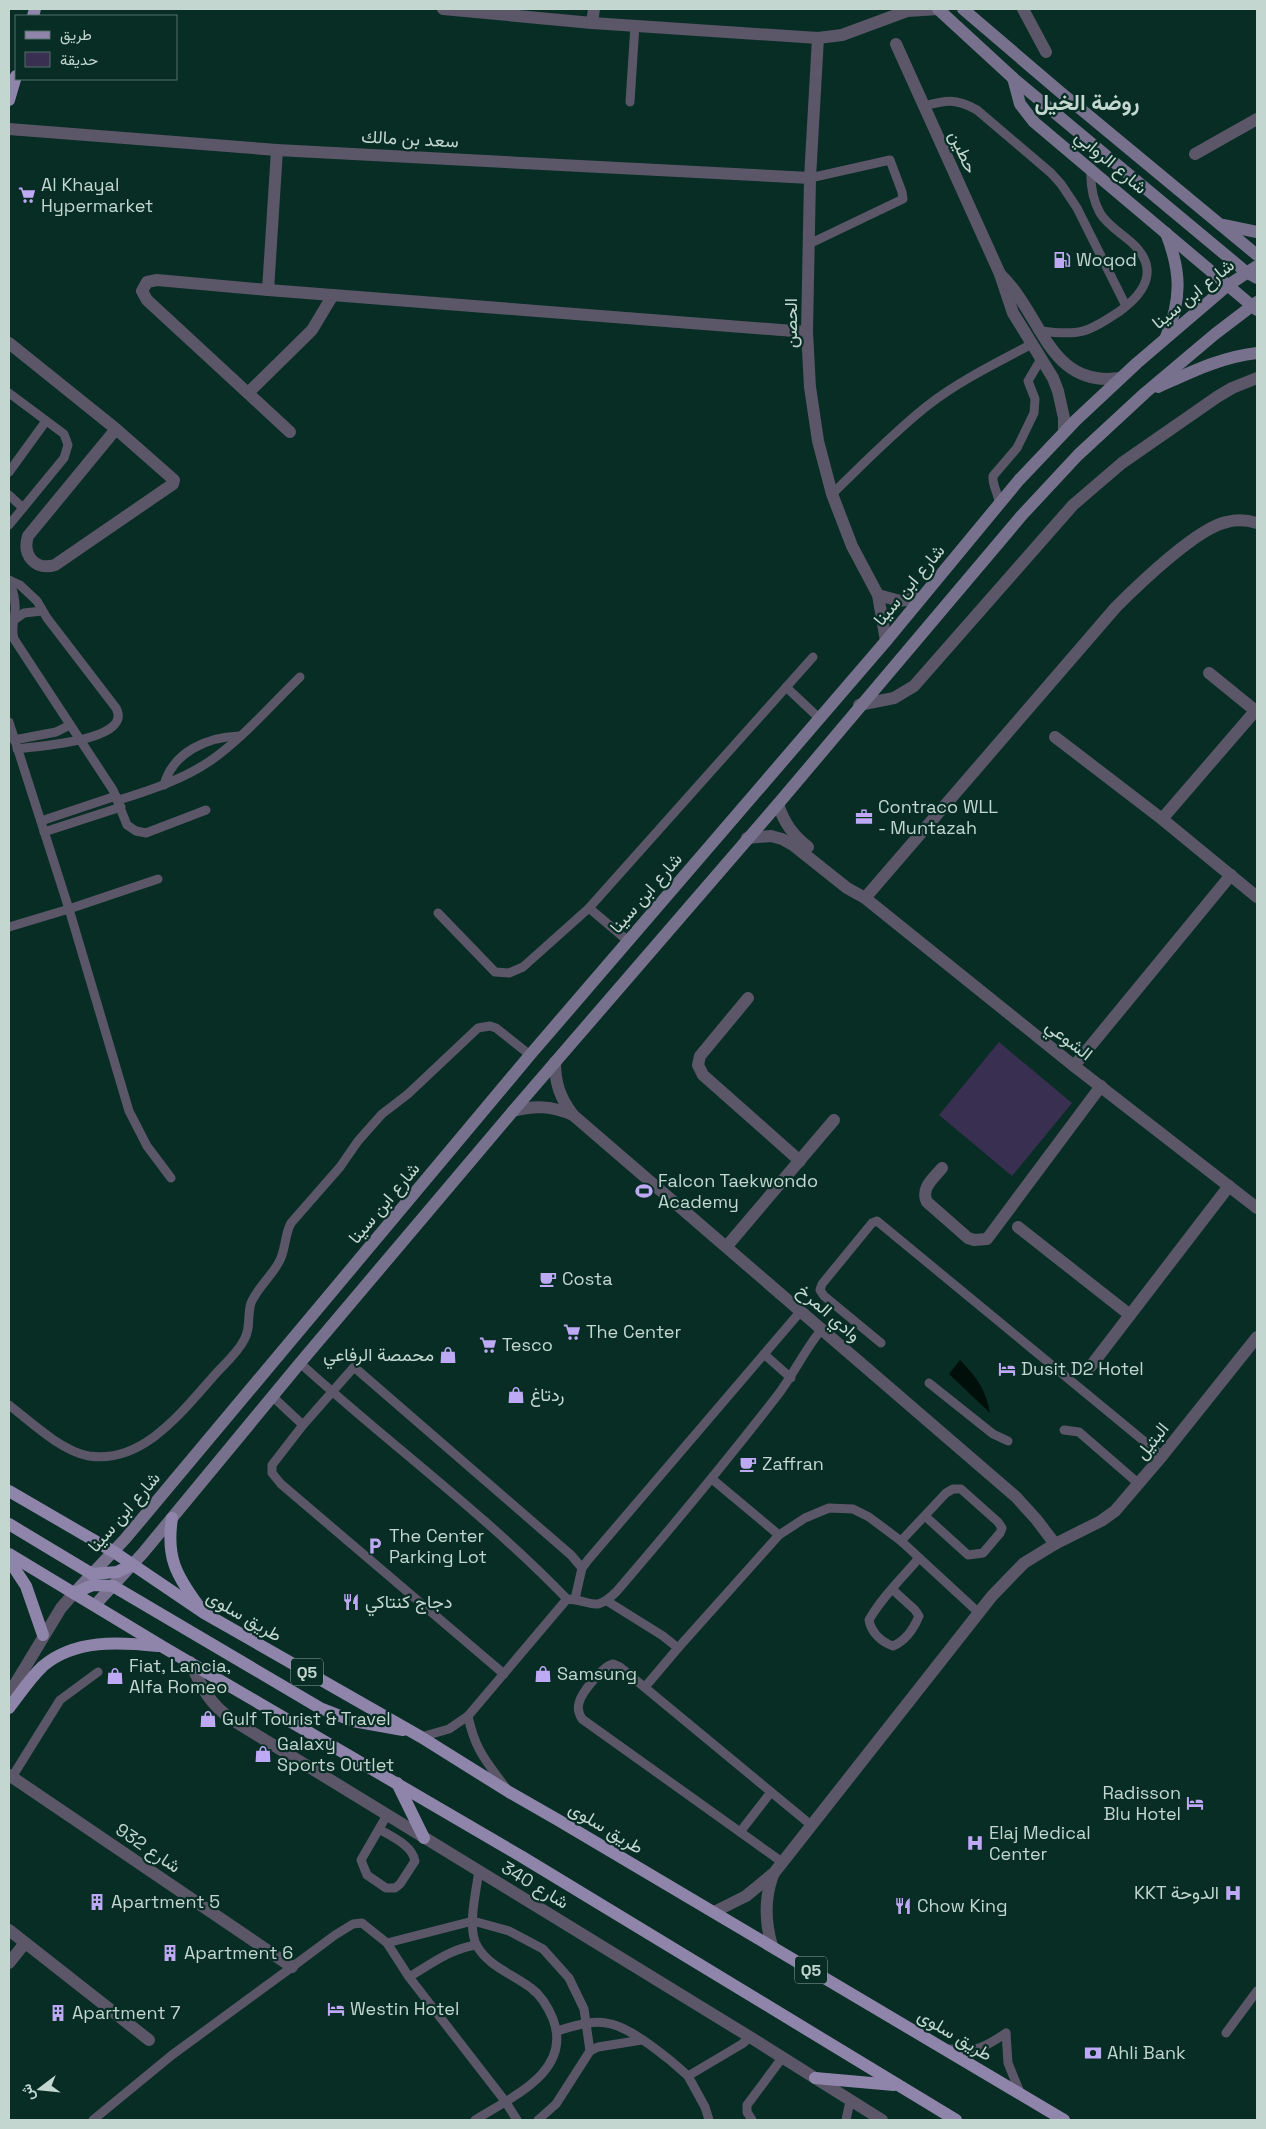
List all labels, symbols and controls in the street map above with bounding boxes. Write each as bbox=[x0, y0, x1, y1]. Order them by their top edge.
legend bbox=[15, 15, 178, 80]
text: طريق bbox=[60, 25, 92, 45]
text: حديقة bbox=[60, 50, 98, 69]
district label: روضة الخيل bbox=[1035, 88, 1139, 116]
street label: سعد بن مالك bbox=[361, 124, 459, 153]
street label: شارع الروابي bbox=[1068, 125, 1152, 202]
street label: حطين bbox=[944, 127, 983, 177]
place label: Al Khayal Hypermarket bbox=[41, 173, 153, 217]
supermarket icon: Al Khayal Hypermarket bbox=[17, 185, 37, 205]
place label: Woqod bbox=[1076, 248, 1137, 271]
fuel station icon: Woqod bbox=[1052, 250, 1072, 270]
street label: شارع ابن سينا bbox=[1147, 253, 1239, 335]
street label: الحصن bbox=[779, 298, 802, 348]
street label: شارع ابن سينا bbox=[868, 539, 950, 631]
place label: Contraco WLL - Muntazah bbox=[878, 795, 998, 839]
office icon: Contraco WLL - Muntazah bbox=[854, 807, 874, 827]
street label: شارع ابن سينا bbox=[604, 848, 688, 938]
street label: الشوعي bbox=[1039, 1014, 1098, 1068]
street label: شارع ابن سينا bbox=[343, 1157, 425, 1249]
place label: Falcon Taekwondo Academy bbox=[658, 1169, 818, 1213]
sports icon: Falcon Taekwondo Academy bbox=[634, 1181, 654, 1201]
place label: Costa bbox=[562, 1267, 613, 1290]
cafe icon: Costa bbox=[538, 1269, 558, 1289]
street label: وادي المرخ bbox=[790, 1279, 866, 1350]
place label: The Center bbox=[586, 1320, 682, 1343]
supermarket icon: The Center bbox=[562, 1322, 582, 1342]
place label: Tesco bbox=[502, 1333, 553, 1356]
supermarket icon: Tesco bbox=[478, 1335, 498, 1355]
place label: محمصة الرفاعي bbox=[323, 1343, 434, 1370]
shop icon: محمصة الرفاعي bbox=[438, 1345, 458, 1365]
place label: Dusit D2 Hotel bbox=[1021, 1357, 1144, 1380]
hotel icon: Dusit D2 Hotel bbox=[997, 1359, 1017, 1379]
place label: ردتاغ bbox=[530, 1383, 564, 1407]
shop icon: ردتاغ bbox=[506, 1385, 526, 1405]
street label: البتيل bbox=[1130, 1417, 1174, 1464]
place label: Zaffran bbox=[762, 1452, 824, 1475]
cafe icon: Zaffran bbox=[738, 1454, 758, 1474]
street label: شارع ابن سينا bbox=[82, 1467, 166, 1557]
place label: The Center Parking Lot bbox=[389, 1524, 487, 1568]
parking icon: The Center Parking Lot bbox=[365, 1536, 385, 1556]
street label: طريق سلوى bbox=[202, 1585, 286, 1646]
place label: دجاج كنتاكي bbox=[365, 1590, 452, 1617]
restaurant icon: دجاج كنتاكي bbox=[341, 1592, 361, 1612]
place label: Fiat, Lancia, Alfa Romeo bbox=[129, 1654, 231, 1698]
road number: Q5 bbox=[291, 1658, 323, 1685]
place label: Samsung bbox=[557, 1662, 637, 1685]
shop icon: Samsung bbox=[533, 1664, 553, 1684]
shop icon: Fiat, Lancia, Alfa Romeo bbox=[105, 1666, 125, 1686]
place label: Gulf Tourist & Travel bbox=[222, 1707, 391, 1730]
shop icon: Gulf Tourist & Travel bbox=[198, 1709, 218, 1729]
place label: Galaxy Sports Outlet bbox=[277, 1732, 394, 1776]
shop icon: Galaxy Sports Outlet bbox=[253, 1744, 273, 1764]
place label: Radisson Blu Hotel bbox=[1102, 1781, 1181, 1825]
hotel icon: Radisson Blu Hotel bbox=[1185, 1793, 1205, 1813]
street label: طريق سلوى bbox=[565, 1796, 648, 1859]
street label: شارع 932 bbox=[111, 1817, 185, 1879]
place label: Elaj Medical Center bbox=[989, 1821, 1091, 1865]
hospital icon: Elaj Medical Center bbox=[965, 1833, 985, 1853]
street label: شارع 340 bbox=[497, 1856, 573, 1914]
place label: KKT الدوحة bbox=[1134, 1881, 1219, 1904]
hospital icon: KKT الدوحة bbox=[1223, 1883, 1243, 1903]
place label: Apartment 5 bbox=[111, 1890, 220, 1913]
building icon: Apartment 5 bbox=[87, 1892, 107, 1912]
place label: Chow King bbox=[917, 1894, 1008, 1917]
restaurant icon: Chow King bbox=[893, 1896, 913, 1916]
place label: Apartment 6 bbox=[184, 1941, 293, 1964]
building icon: Apartment 6 bbox=[160, 1943, 180, 1963]
road number: Q5 bbox=[795, 1956, 827, 1984]
place label: Westin Hotel bbox=[350, 1997, 459, 2020]
hotel icon: Westin Hotel bbox=[326, 1999, 346, 2019]
place label: Apartment 7 bbox=[72, 2001, 180, 2024]
building icon: Apartment 7 bbox=[48, 2003, 68, 2023]
street label: طريق سلوى bbox=[914, 2003, 997, 2066]
place label: Ahli Bank bbox=[1107, 2041, 1186, 2064]
bank icon: Ahli Bank bbox=[1083, 2043, 1103, 2063]
north arrow bbox=[15, 2064, 65, 2114]
text: ش bbox=[16, 2082, 38, 2103]

